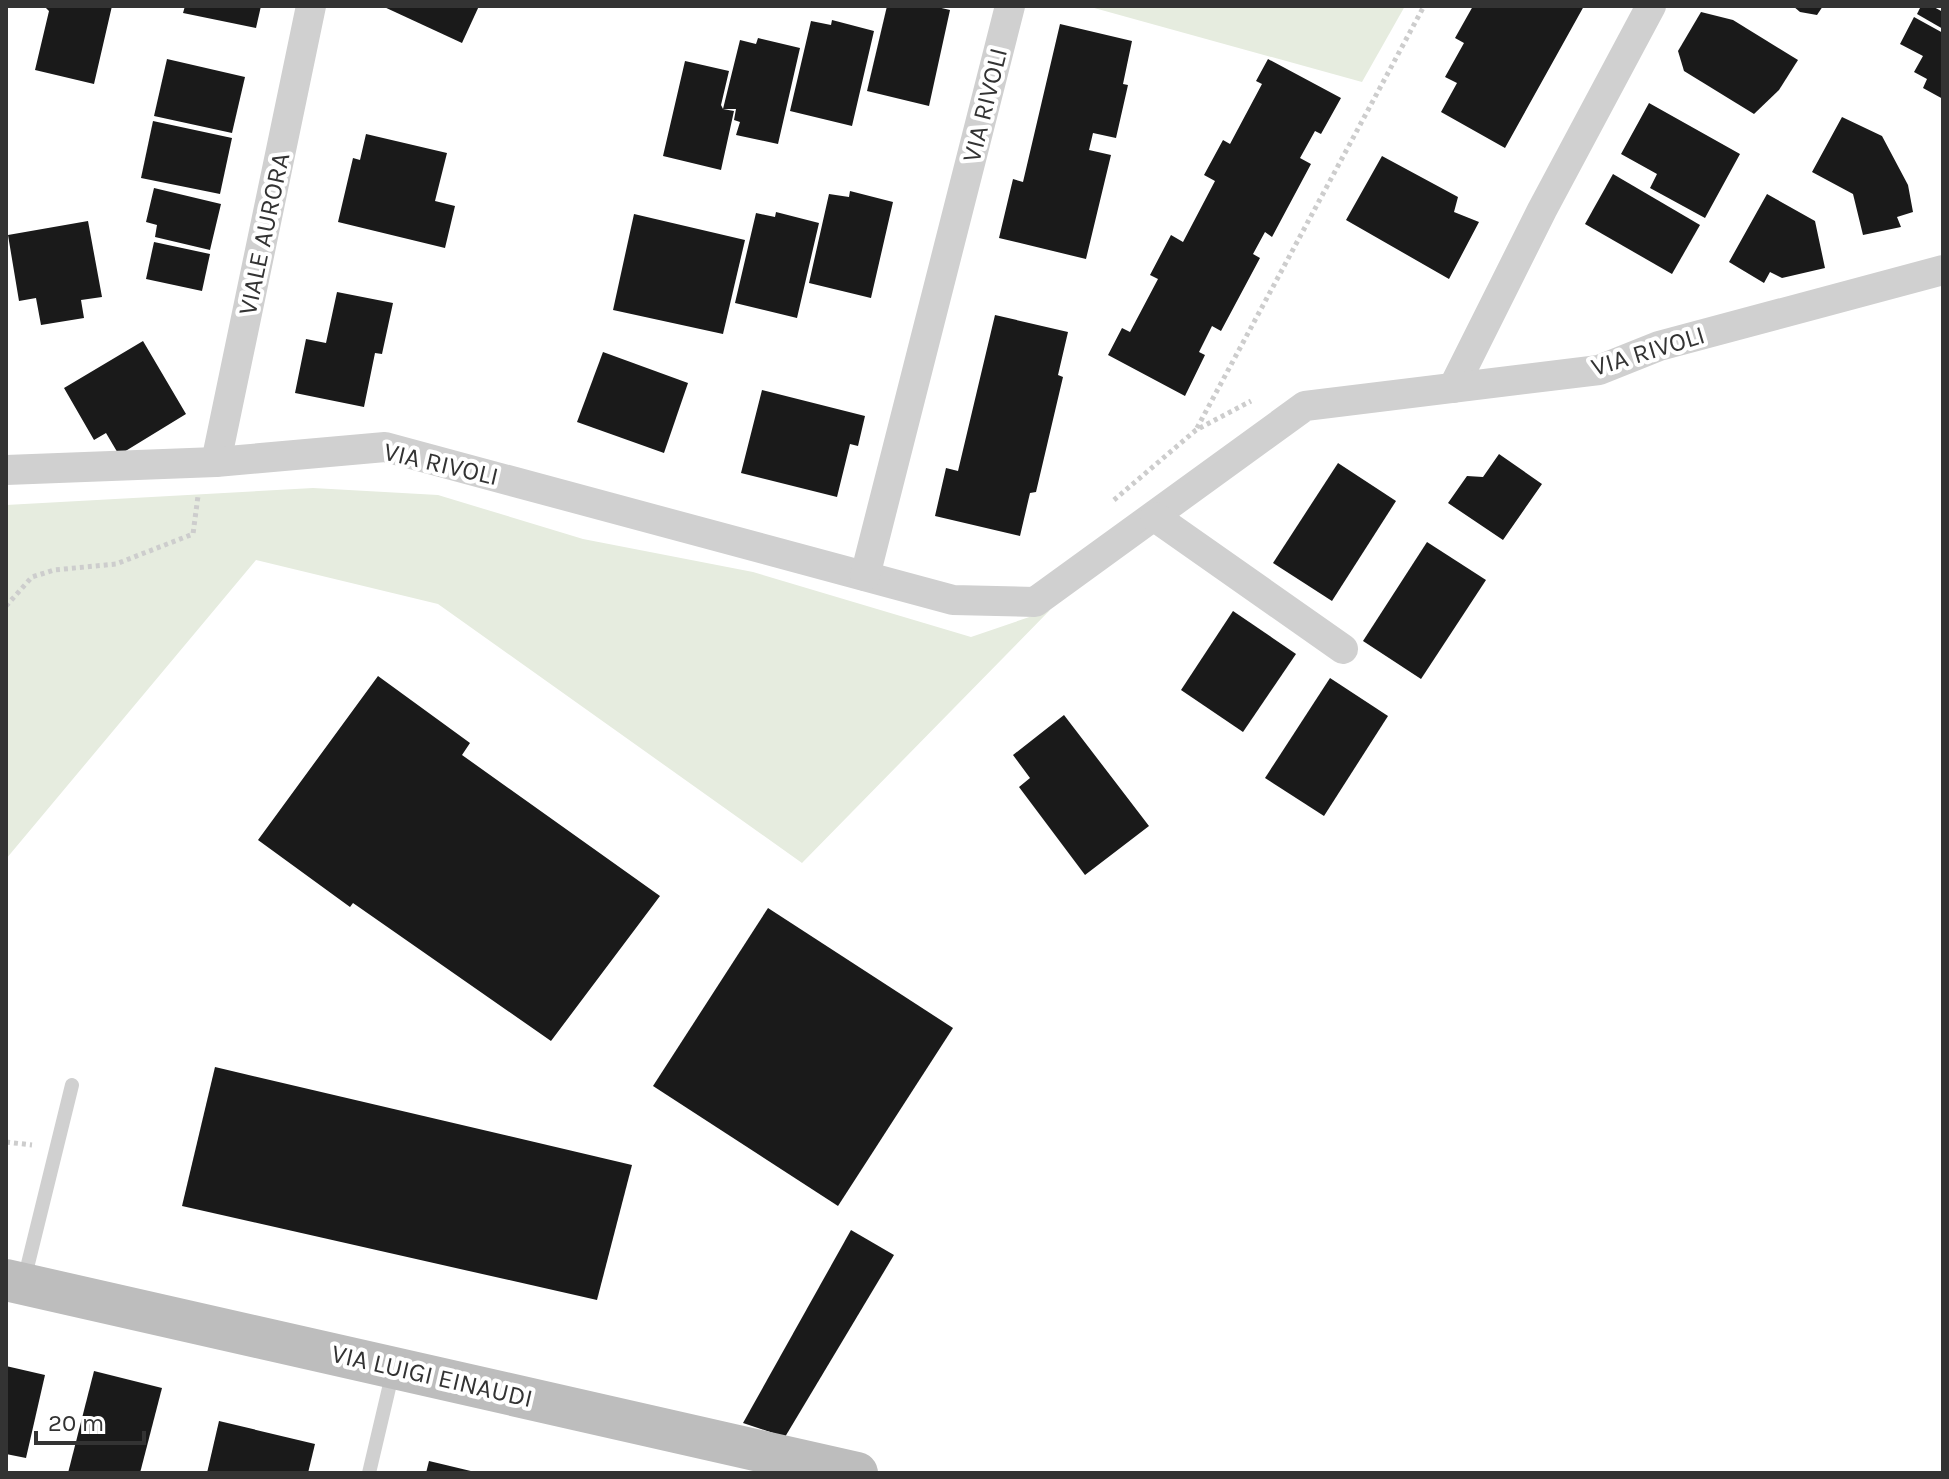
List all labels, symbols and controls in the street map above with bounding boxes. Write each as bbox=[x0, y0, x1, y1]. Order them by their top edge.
street label: VIA RIVOLI bbox=[956, 45, 1014, 165]
street label: VIALE AURORA bbox=[232, 150, 296, 318]
street label: VIA RIVOLI bbox=[1588, 319, 1708, 383]
street label: VIA RIVOLI bbox=[381, 436, 501, 492]
street label: VIA LUIGI EINAUDI bbox=[328, 1338, 536, 1414]
scale bar bbox=[36, 1395, 144, 1445]
text: 20 m bbox=[48, 1409, 104, 1437]

